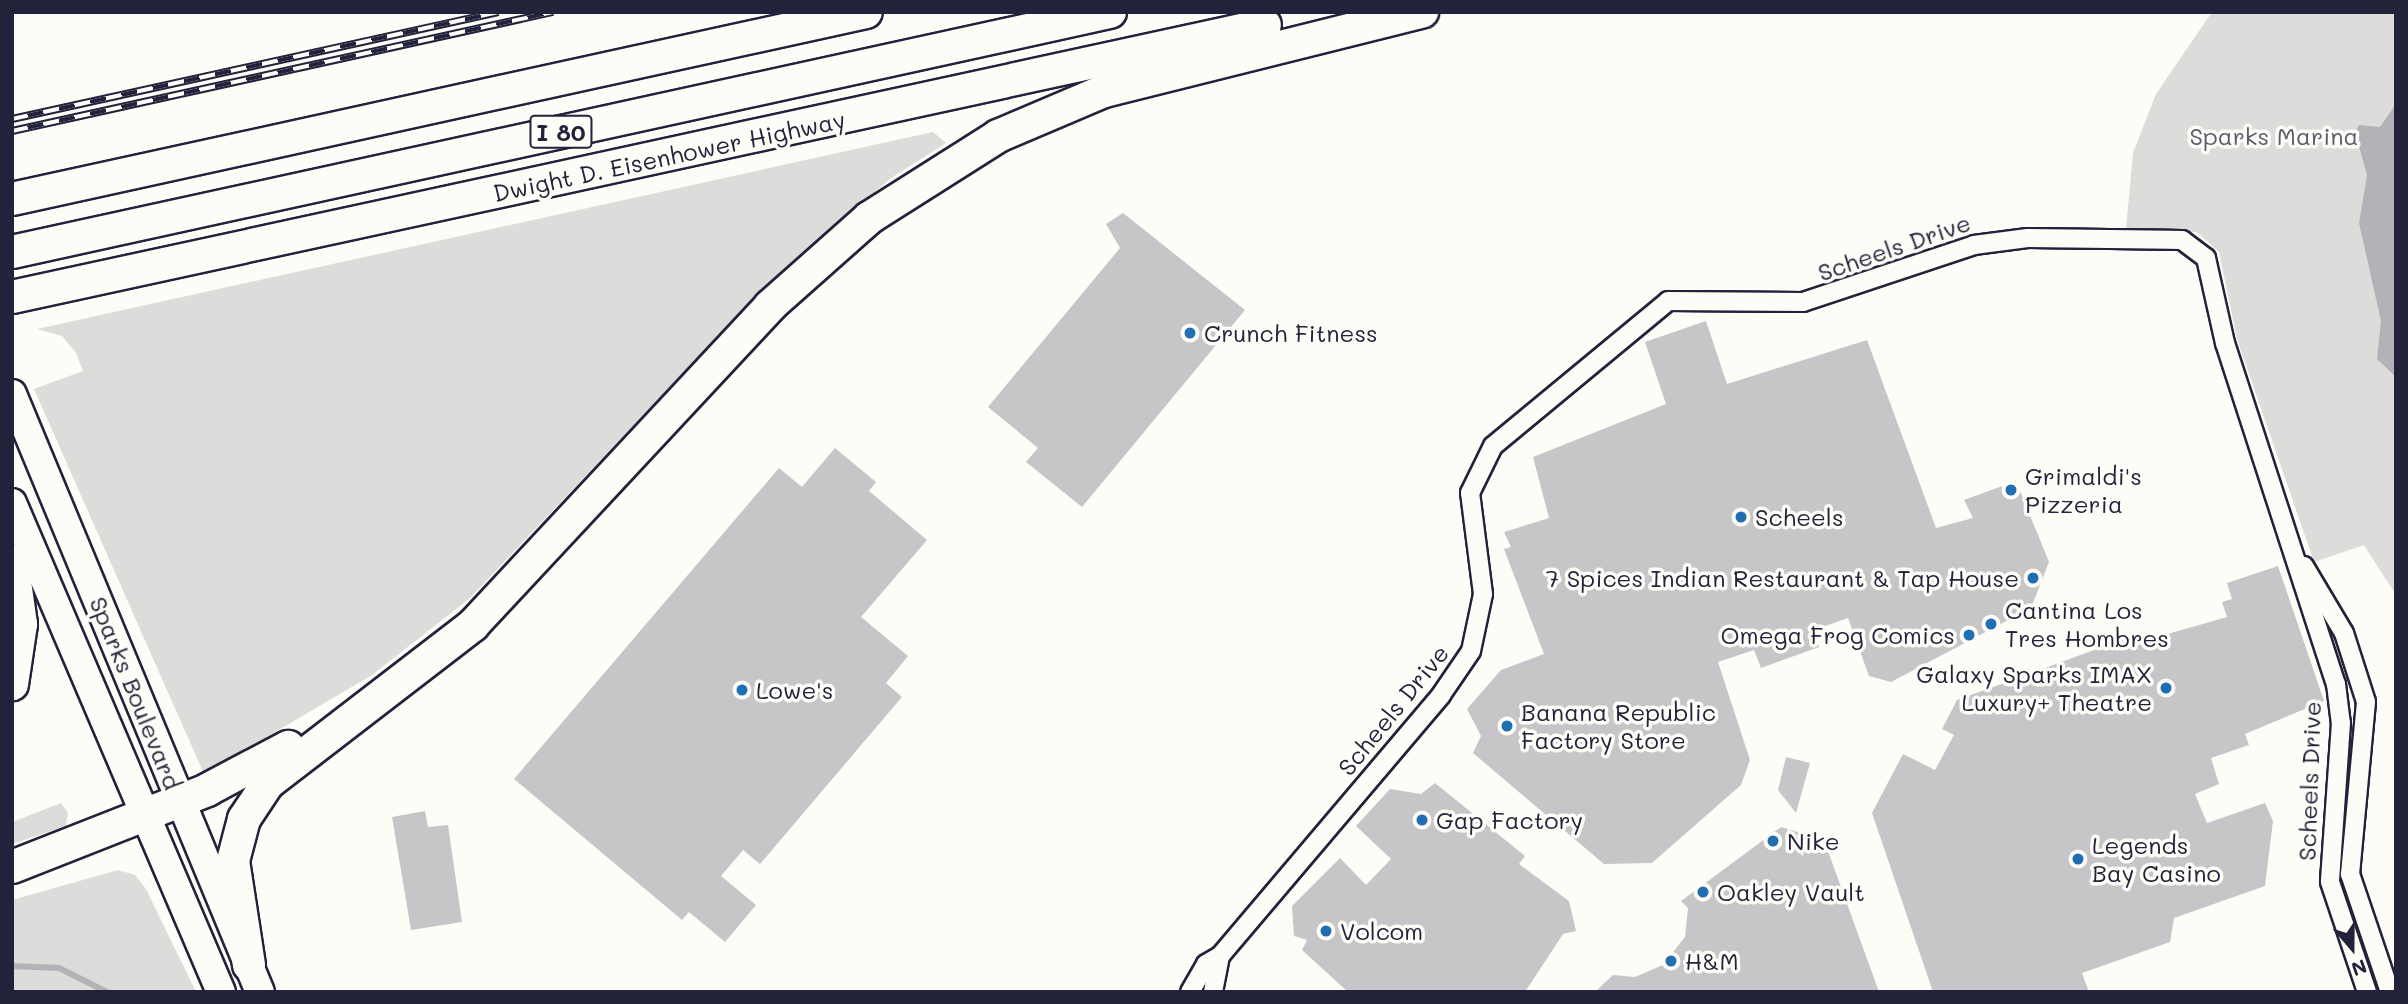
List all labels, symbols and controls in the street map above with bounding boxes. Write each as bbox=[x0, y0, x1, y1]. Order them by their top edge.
street label: Dwight D. Eisenhower Highway bbox=[490, 105, 848, 207]
road number: I 80 bbox=[528, 113, 594, 152]
park label: Sparks Marina bbox=[2189, 122, 2359, 150]
street label: Scheels Drive bbox=[1814, 207, 1974, 287]
place label: Crunch Fitness bbox=[1204, 319, 1378, 347]
marker: Crunch Fitness bbox=[1182, 325, 1198, 341]
place label: Grimaldi's Pizzeria bbox=[2025, 462, 2142, 518]
marker: Grimaldi's Pizzeria bbox=[2003, 482, 2019, 498]
place label: Scheels bbox=[1755, 503, 1844, 531]
marker: Scheels bbox=[1733, 509, 1749, 525]
place label: 7 Spices Indian Restaurant & Tap House bbox=[1546, 564, 2019, 592]
marker: 7 Spices Indian Restaurant & Tap House bbox=[2025, 570, 2041, 586]
street label: Sparks Boulevard bbox=[84, 592, 188, 794]
place label: Cantina Los Tres Hombres bbox=[2005, 596, 2169, 652]
marker: Cantina Los Tres Hombres bbox=[1983, 616, 1999, 632]
place label: Omega Frog Comics bbox=[1721, 621, 1955, 649]
marker: Omega Frog Comics bbox=[1961, 627, 1977, 643]
street label: Scheels Drive bbox=[1332, 639, 1454, 781]
place label: Galaxy Sparks IMAX Luxury+ Theatre bbox=[1916, 660, 2152, 716]
place label: Lowe's bbox=[756, 676, 833, 704]
marker: Galaxy Sparks IMAX Luxury+ Theatre bbox=[2158, 680, 2174, 696]
marker: Lowe's bbox=[734, 682, 750, 698]
place label: Banana Republic Factory Store bbox=[1521, 698, 1716, 754]
street label: Scheels Drive bbox=[2292, 701, 2326, 861]
marker: Banana Republic Factory Store bbox=[1499, 718, 1515, 734]
place label: Gap Factory bbox=[1436, 806, 1583, 834]
marker: Gap Factory bbox=[1414, 812, 1430, 828]
place label: Nike bbox=[1787, 827, 1840, 855]
place label: Legends Bay Casino bbox=[2092, 831, 2221, 887]
marker: Nike bbox=[1765, 833, 1781, 849]
marker: Legends Bay Casino bbox=[2070, 851, 2086, 867]
place label: Oakley Vault bbox=[1717, 878, 1865, 906]
marker: Oakley Vault bbox=[1695, 884, 1711, 900]
north arrow bbox=[2317, 913, 2387, 983]
place label: Volcom bbox=[1340, 917, 1423, 945]
marker: Volcom bbox=[1318, 923, 1334, 939]
place label: H&M bbox=[1685, 947, 1739, 975]
marker: H&M bbox=[1663, 953, 1679, 969]
text: N bbox=[2348, 954, 2370, 982]

